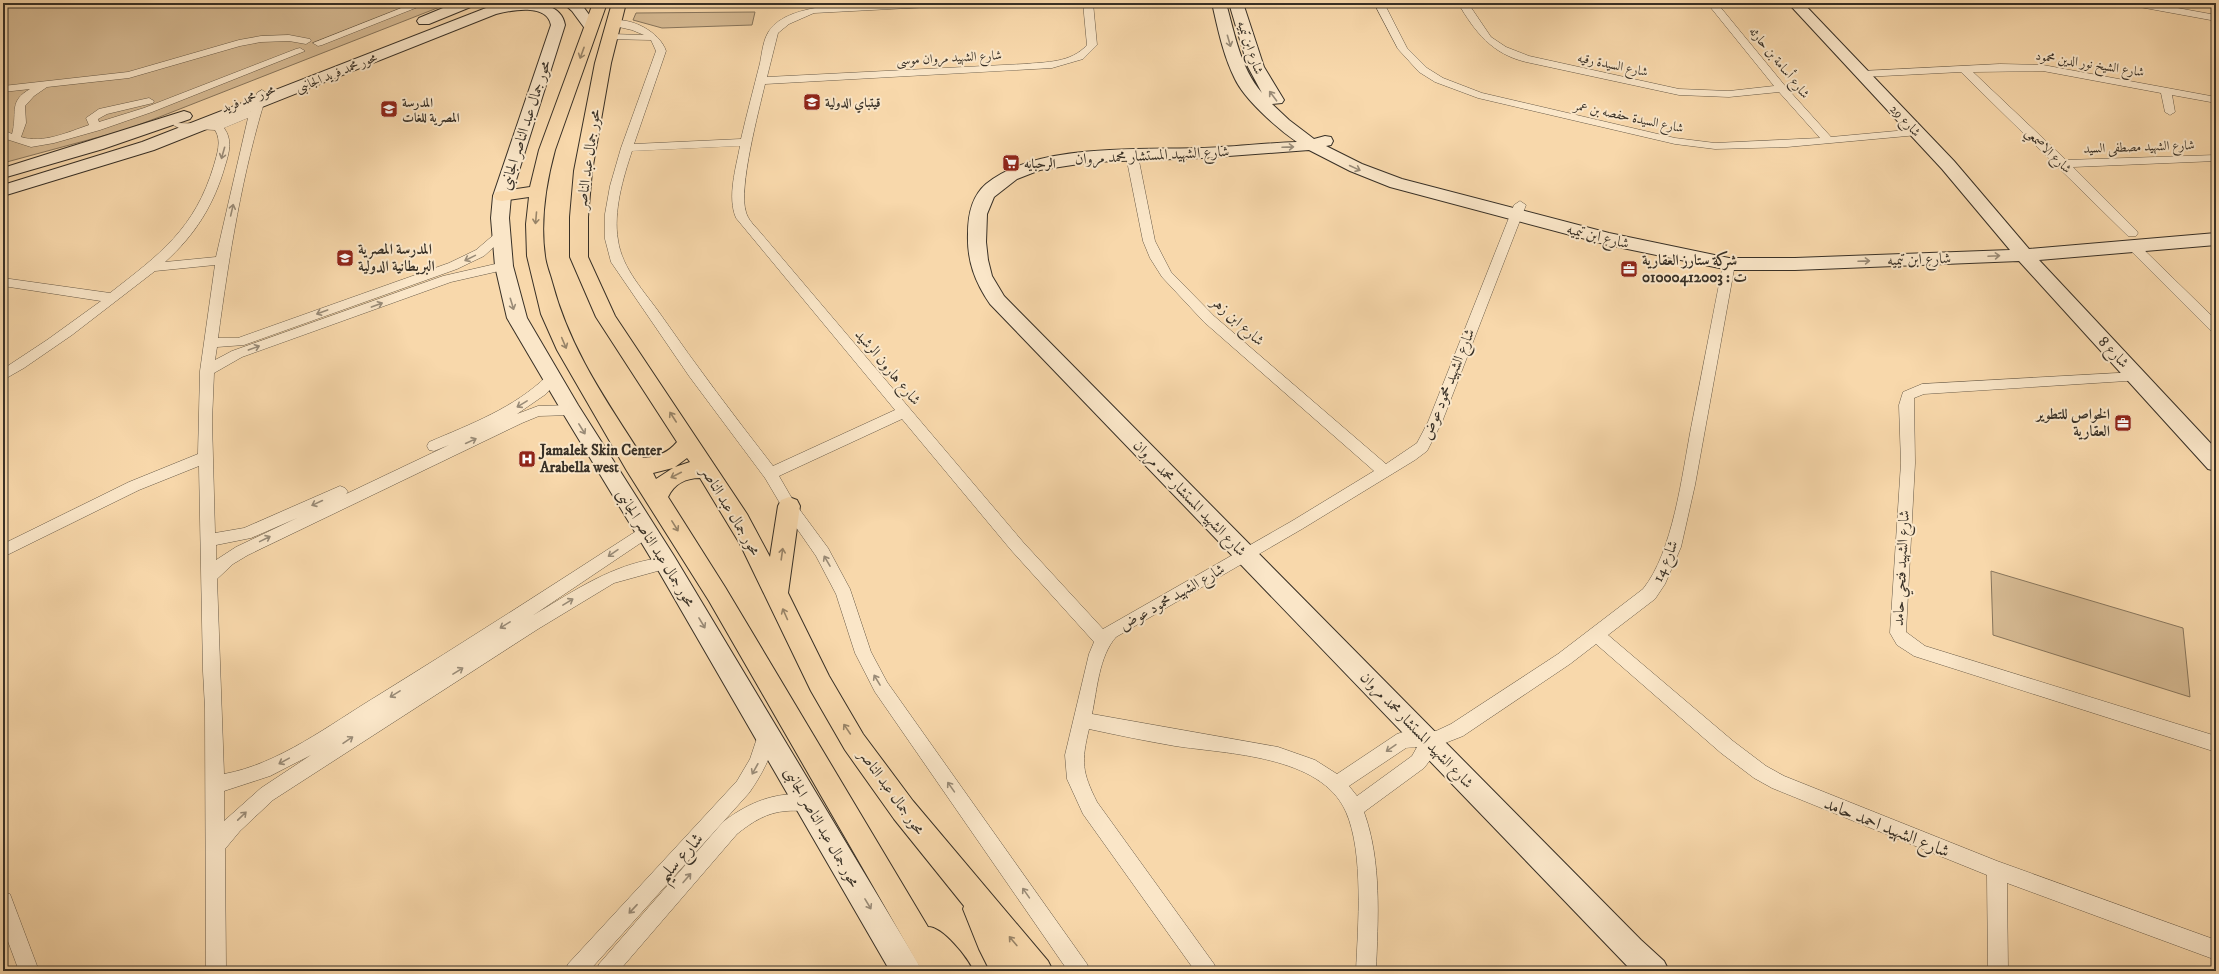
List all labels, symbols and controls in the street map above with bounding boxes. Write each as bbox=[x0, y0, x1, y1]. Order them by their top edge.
street label: شارع ابن تيميه bbox=[1231, 18, 1267, 77]
street label: شارع أسامة بن حارثه bbox=[1743, 23, 1814, 104]
one-way arrow bbox=[1226, 34, 1233, 47]
one-way arrow bbox=[578, 46, 585, 59]
street label: شارع الشهيد مروان موسى bbox=[896, 47, 1002, 72]
street label: شارع الشيخ نور الدين محمود bbox=[2034, 47, 2145, 83]
street label: محور محمد فريد الجانبى bbox=[293, 49, 380, 97]
street label: شارع السيدة رقيه bbox=[1575, 50, 1650, 83]
street label: محور جمال عبد الناصر الجانبى bbox=[496, 58, 556, 193]
street label: محور محمد فريد bbox=[219, 81, 278, 117]
one-way arrow bbox=[1269, 90, 1277, 101]
school or university icon: قيتباي الدولية bbox=[802, 92, 822, 112]
place label: المدرسة المصرية للغات bbox=[402, 95, 460, 127]
place label: قيتباي الدولية bbox=[825, 95, 881, 114]
street label: شارع السيدة حفصه بن عمر bbox=[1570, 97, 1685, 139]
school or university icon: المدرسة المصرية للغات bbox=[379, 99, 399, 119]
street label: شارع 29 bbox=[1884, 101, 1924, 142]
street label: محور جمال عبد الناصر bbox=[572, 108, 605, 212]
street label: شارع الاصمعي bbox=[2019, 125, 2075, 180]
street label: شارع الشهيد مصطفى السيد bbox=[2083, 137, 2195, 160]
street label: شارع الشهيد المستشار محمد مروان bbox=[1074, 142, 1230, 172]
one-way arrow bbox=[1281, 144, 1294, 151]
one-way arrow bbox=[218, 146, 226, 159]
supermarket icon: الرحبايه bbox=[1001, 153, 1021, 173]
place label: الرحبايه bbox=[1024, 156, 1056, 172]
one-way arrow bbox=[1349, 165, 1361, 172]
one-way arrow bbox=[229, 204, 237, 217]
one-way arrow bbox=[532, 211, 539, 224]
street label: شارع ابن تيميه bbox=[1564, 220, 1631, 256]
place label: المدرسة المصرية البريطانية الدولية bbox=[358, 240, 435, 276]
school or university icon: المدرسة المصرية البريطانية الدولية bbox=[335, 248, 355, 268]
street label: شارع ابن تيميه bbox=[1887, 249, 1951, 273]
place label: شركة ستارز العقارية ت : 01000412003 bbox=[1642, 251, 1747, 287]
one-way arrow bbox=[1987, 253, 2000, 260]
one-way arrow bbox=[464, 255, 476, 262]
one-way arrow bbox=[1857, 258, 1870, 265]
office icon: شركة ستارز العقارية ت : 01000412003 bbox=[1619, 259, 1639, 279]
street label: شارع ابن زهر bbox=[1204, 291, 1268, 352]
one-way arrow bbox=[509, 297, 516, 310]
one-way arrow bbox=[370, 300, 382, 308]
one-way arrow bbox=[316, 309, 328, 317]
street label: شارع هارون الرشيد bbox=[848, 325, 925, 411]
street label: شارع الشهيد محمود عوض bbox=[1418, 326, 1482, 444]
street label: شارع 8 bbox=[2092, 332, 2133, 374]
one-way arrow bbox=[560, 337, 568, 349]
one-way arrow bbox=[248, 344, 260, 352]
one-way arrow bbox=[517, 400, 528, 408]
place label: الخواص للتطوير العقارية bbox=[2034, 405, 2110, 441]
one-way arrow bbox=[669, 411, 677, 422]
office icon: الخواص للتطوير العقارية bbox=[2113, 413, 2133, 433]
one-way arrow bbox=[579, 423, 587, 435]
street label: شارع الشهيد المستشار محمد مروان bbox=[1127, 436, 1250, 563]
one-way arrow bbox=[465, 437, 477, 444]
place label: Jamalek Skin Center Arabella west bbox=[538, 441, 662, 477]
hospital icon: Jamalek Skin Center Arabella west bbox=[517, 449, 537, 469]
street label: محور جمال عبد الناصر bbox=[696, 462, 765, 559]
one-way arrow bbox=[671, 472, 683, 479]
street label: محور جمال عبد الناصر الجانبى bbox=[611, 486, 699, 611]
one-way arrow bbox=[311, 500, 323, 507]
street label: شارع الشهيد فتحي حامد bbox=[1889, 509, 1918, 627]
one-way arrow bbox=[671, 520, 679, 532]
one-way arrow bbox=[259, 535, 271, 543]
street label: شارع 14 bbox=[1648, 537, 1685, 586]
one-way arrow bbox=[778, 548, 786, 561]
one-way arrow bbox=[608, 549, 619, 557]
one-way arrow bbox=[822, 555, 830, 567]
street label: شارع الشهيد محمود عوض bbox=[1116, 560, 1230, 638]
one-way arrow bbox=[562, 598, 574, 606]
one-way arrow bbox=[781, 609, 788, 621]
one-way arrow bbox=[698, 617, 706, 629]
one-way arrow bbox=[499, 621, 511, 629]
one-way arrow bbox=[452, 667, 463, 675]
street label: شارع الشهيد المستشار محمد مروان bbox=[1354, 668, 1477, 795]
one-way arrow bbox=[873, 675, 881, 686]
one-way arrow bbox=[390, 690, 401, 698]
one-way arrow bbox=[843, 723, 851, 734]
one-way arrow bbox=[342, 736, 353, 744]
street label: محور جمال عبد الناصر bbox=[853, 744, 929, 839]
one-way arrow bbox=[1385, 744, 1396, 752]
one-way arrow bbox=[278, 758, 290, 765]
one-way arrow bbox=[751, 763, 758, 775]
street label: محور جمال عبد الناصر الجانبى bbox=[779, 764, 864, 891]
one-way arrow bbox=[947, 781, 955, 792]
street label: شارع الشهيد احمد حامد bbox=[1819, 793, 1953, 866]
one-way arrow bbox=[237, 812, 247, 821]
street label: شارع سليم bbox=[653, 828, 713, 891]
one-way arrow bbox=[682, 873, 691, 883]
one-way arrow bbox=[1022, 888, 1030, 899]
one-way arrow bbox=[864, 898, 872, 910]
one-way arrow bbox=[628, 904, 637, 914]
one-way arrow bbox=[1008, 936, 1017, 947]

